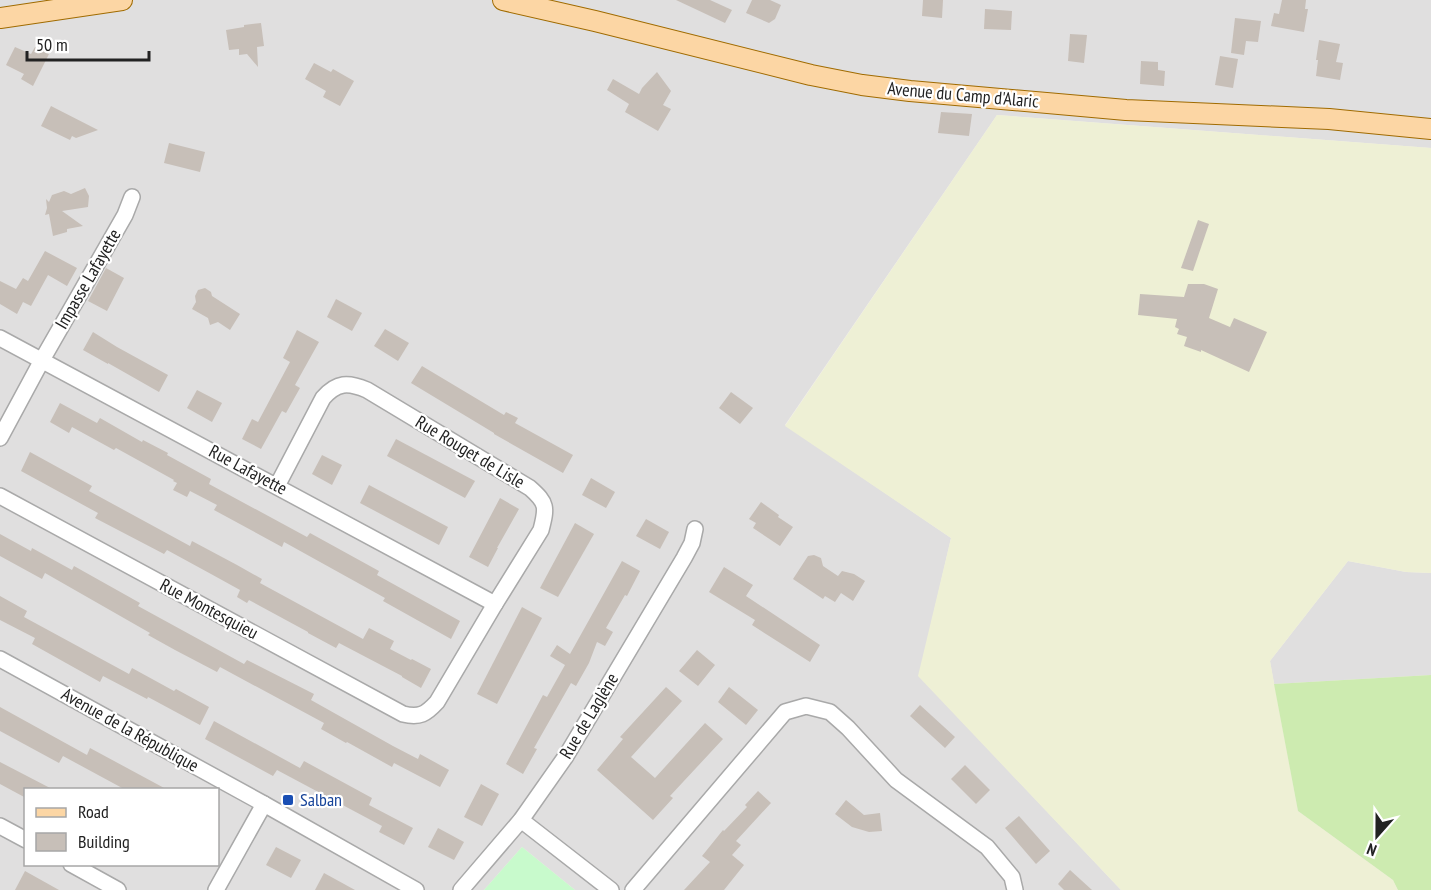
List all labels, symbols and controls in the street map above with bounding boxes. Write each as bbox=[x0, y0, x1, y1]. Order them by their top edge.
scale bar bbox=[27, 24, 148, 62]
text: 50 m bbox=[36, 33, 68, 56]
street label: Avenue du Camp d'Alaric bbox=[886, 76, 1040, 113]
street label: Impasse Lafayette bbox=[50, 225, 126, 333]
street label: Rue Rouget de Lisle bbox=[411, 410, 529, 493]
street label: Rue Lafayette bbox=[205, 439, 291, 500]
street label: Rue Montesquieu bbox=[156, 573, 262, 644]
street label: Rue de Laglène bbox=[554, 669, 623, 763]
street label: Avenue de la République bbox=[58, 682, 203, 777]
legend bbox=[24, 788, 219, 866]
place label: Salban bbox=[300, 788, 342, 811]
marker: Salban bbox=[281, 793, 295, 807]
text: Road bbox=[78, 800, 109, 823]
north arrow bbox=[1347, 806, 1407, 866]
text: Building bbox=[78, 830, 130, 853]
text: N bbox=[1364, 839, 1379, 861]

